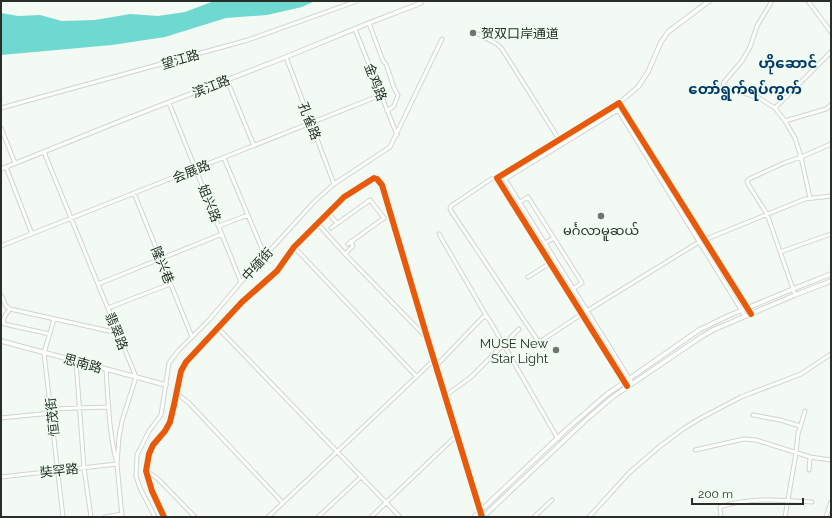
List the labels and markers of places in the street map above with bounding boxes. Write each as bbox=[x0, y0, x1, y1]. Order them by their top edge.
place label: 贺双口岸通道 bbox=[481, 26, 559, 41]
marker: 贺双口岸通道 bbox=[468, 28, 478, 38]
marker: မင်္ဂလာမူဆယ် bbox=[596, 211, 606, 221]
place label: မင်္ဂလာမူဆယ် bbox=[563, 222, 639, 241]
place label: MUSE New Star Light bbox=[480, 336, 549, 366]
marker: MUSE New Star Light bbox=[551, 345, 561, 355]

